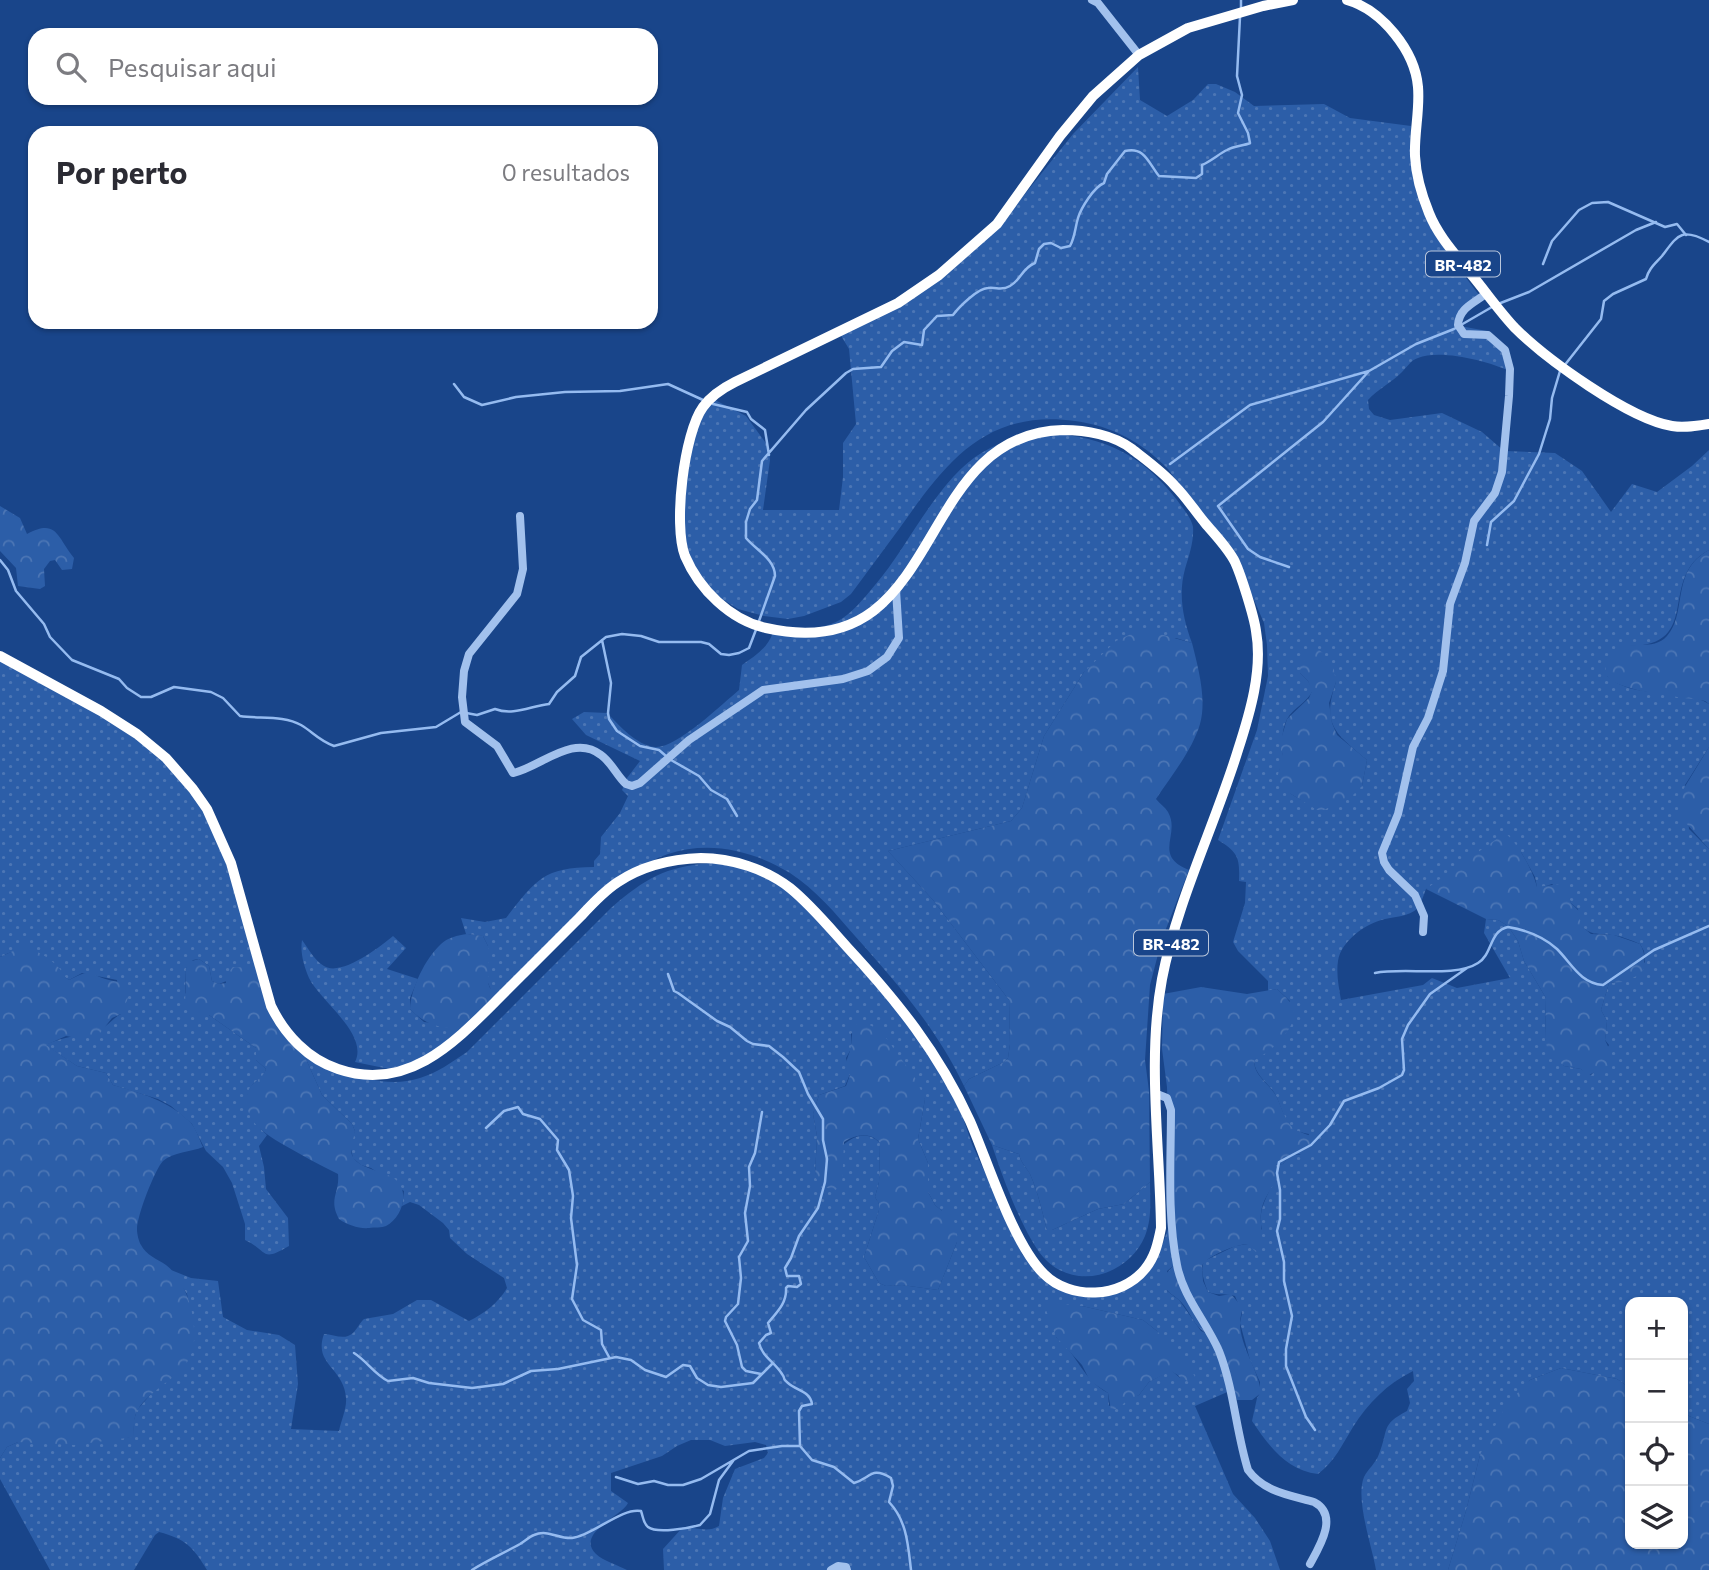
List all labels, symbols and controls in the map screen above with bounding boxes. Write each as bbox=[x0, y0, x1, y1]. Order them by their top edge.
search box bbox=[28, 28, 658, 105]
icon: search bbox=[52, 48, 90, 86]
text: Pesquisar aqui bbox=[108, 51, 277, 82]
text: Por perto bbox=[56, 153, 188, 190]
text: 0 resultados bbox=[502, 158, 630, 186]
road number: BR-482 bbox=[1426, 252, 1500, 276]
road number: BR-482 bbox=[1134, 931, 1208, 956]
map controls bbox=[1625, 1297, 1688, 1549]
button: + bbox=[1625, 1297, 1688, 1360]
button: − bbox=[1625, 1360, 1688, 1423]
button: locate bbox=[1625, 1423, 1688, 1486]
button: layers bbox=[1625, 1486, 1688, 1549]

